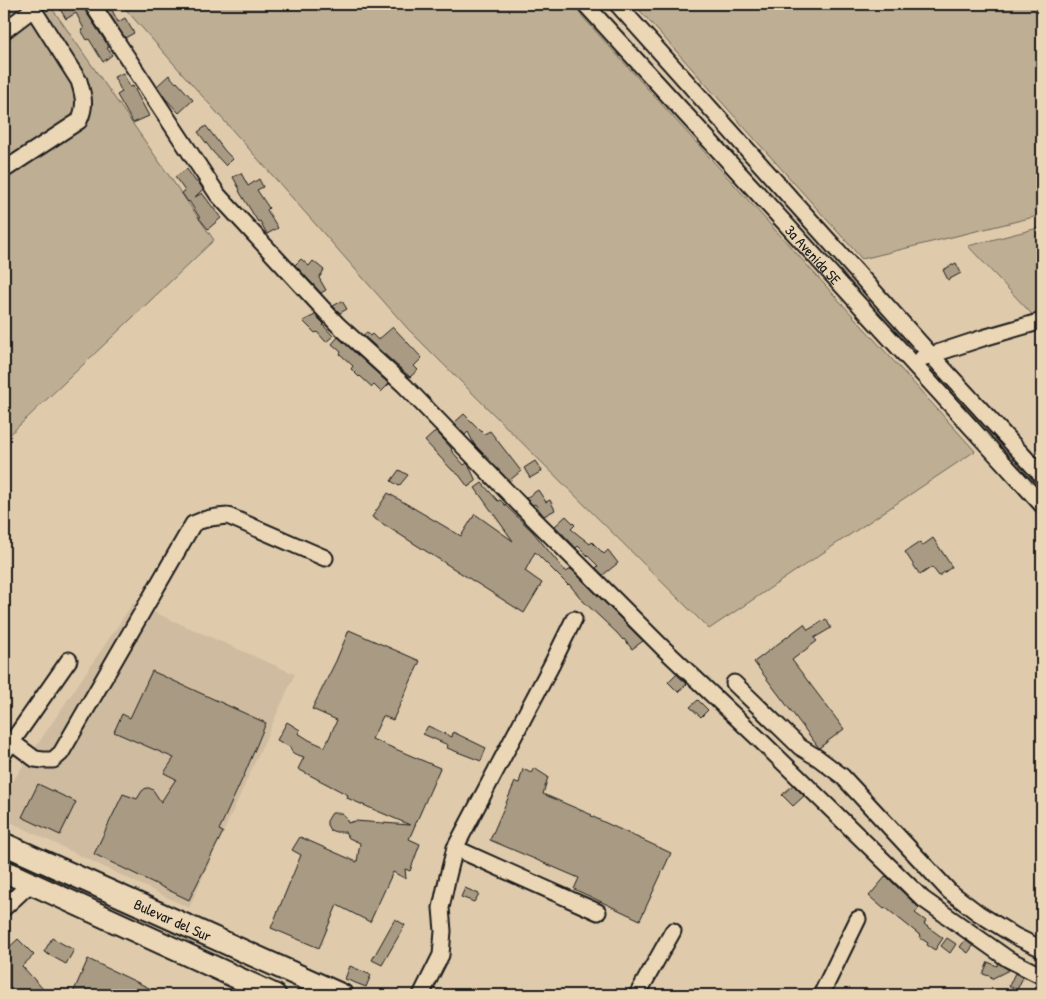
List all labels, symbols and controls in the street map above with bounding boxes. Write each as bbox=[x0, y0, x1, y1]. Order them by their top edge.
street label: 3a Avenida SE bbox=[781, 220, 846, 289]
street label: Bulevar del Sur bbox=[131, 893, 215, 946]

